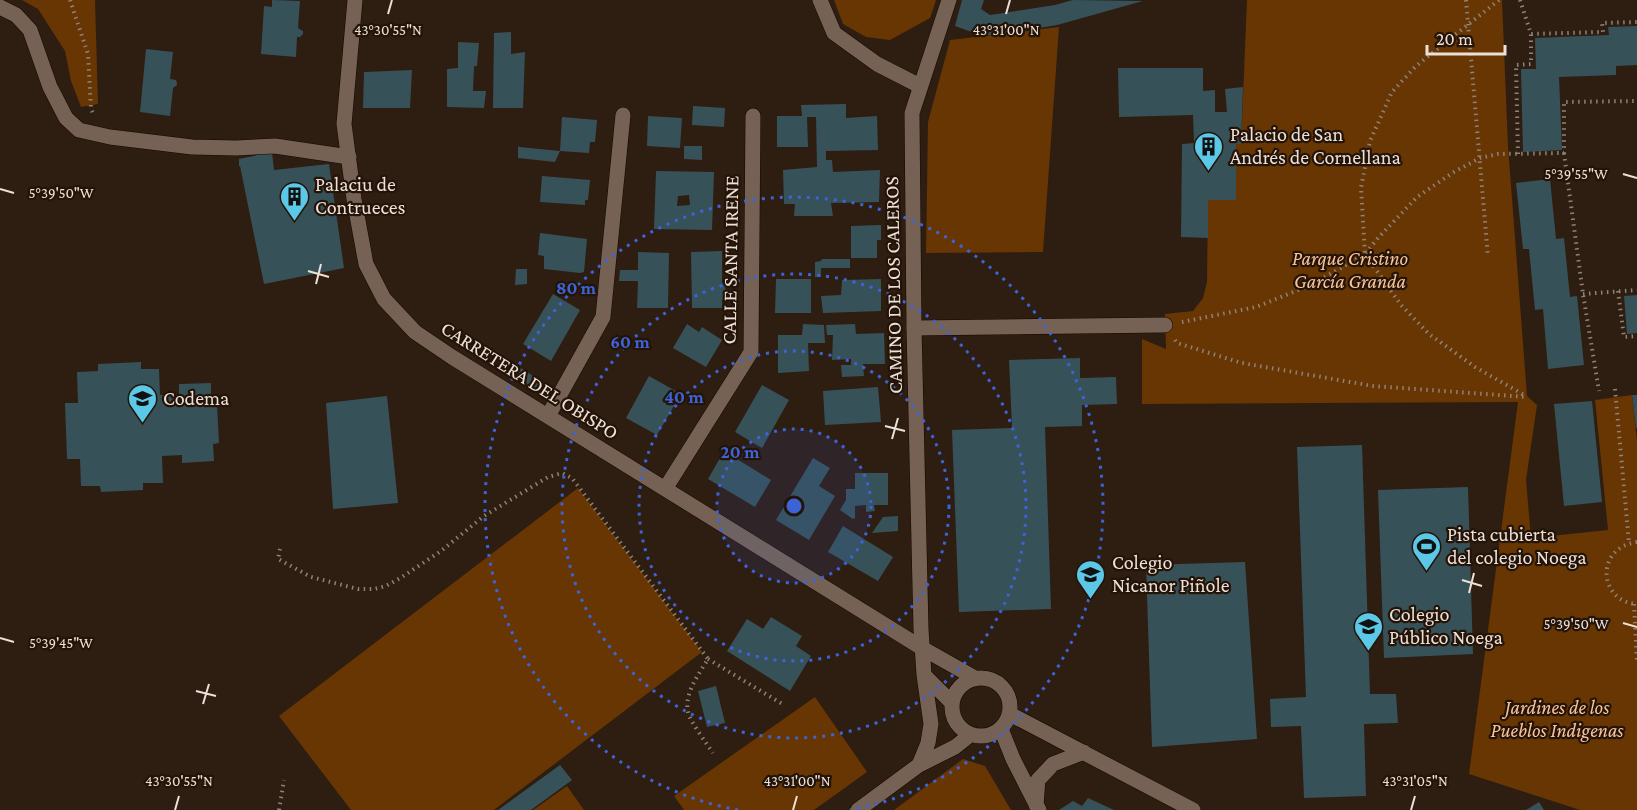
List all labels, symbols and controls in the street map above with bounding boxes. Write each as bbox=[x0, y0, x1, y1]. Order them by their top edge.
scale bar bbox=[1427, 18, 1505, 56]
text: 43°30'55"N bbox=[354, 22, 422, 38]
text: 43°31'00"N bbox=[972, 22, 1040, 38]
text: 20 m bbox=[1436, 29, 1473, 49]
place label: Palacio de San Andrés de Cornellana bbox=[1230, 123, 1401, 168]
building icon: Palacio de San Andrés de Cornellana bbox=[1193, 130, 1225, 172]
text: 5°39'55"W bbox=[1544, 166, 1608, 182]
place label: Palaciu de Contrueces bbox=[315, 173, 405, 218]
street label: CALLE SANTA IRENE bbox=[718, 175, 742, 345]
street label: CAMINO DE LOS CALEROS bbox=[880, 176, 906, 394]
building icon: Palaciu de Contrueces bbox=[278, 180, 310, 222]
text: 5°39'50"W bbox=[29, 185, 94, 201]
park label: Parque Cristino García Granda bbox=[1292, 247, 1408, 292]
text: 80 m bbox=[556, 278, 597, 298]
street label: CARRETERA DEL OBISPO bbox=[437, 317, 623, 443]
text: 60 m bbox=[610, 332, 650, 352]
school or university icon: Codema bbox=[126, 382, 158, 424]
place label: Codema bbox=[163, 387, 229, 409]
text: 40 m bbox=[664, 387, 704, 407]
text: 20 m bbox=[721, 442, 760, 462]
centre of rings bbox=[784, 496, 804, 516]
place label: Pista cubierta del colegio Noega bbox=[1447, 523, 1587, 569]
sports icon: Pista cubierta del colegio Noega bbox=[1410, 530, 1442, 572]
place label: Colegio Nicanor Piñole bbox=[1112, 551, 1230, 596]
school or university icon: Colegio Nicanor Piñole bbox=[1075, 558, 1107, 600]
place label: Colegio Público Noega bbox=[1389, 603, 1503, 649]
school or university icon: Colegio Público Noega bbox=[1352, 610, 1384, 652]
text: 5°39'50"W bbox=[1544, 616, 1609, 632]
text: 5°39'45"W bbox=[29, 635, 93, 651]
park label: Jardines de los Pueblos Indigenas bbox=[1491, 696, 1624, 742]
text: 43°30'55"N bbox=[145, 773, 213, 789]
text: 43°31'00"N bbox=[763, 773, 831, 789]
text: 43°31'05"N bbox=[1382, 773, 1448, 789]

